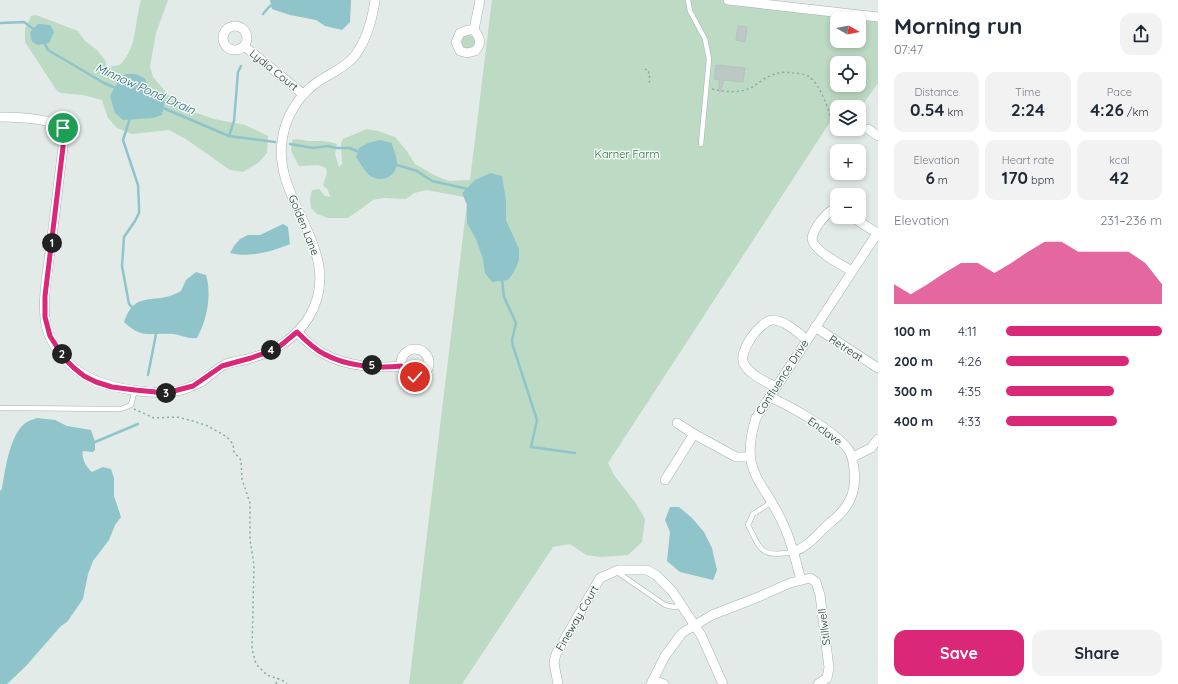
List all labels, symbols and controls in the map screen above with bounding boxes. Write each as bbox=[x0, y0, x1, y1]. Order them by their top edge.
north arrow bbox=[830, 12, 866, 48]
map controls bbox=[830, 12, 866, 224]
text: Morning run bbox=[894, 12, 1022, 40]
button: share bbox=[1120, 13, 1162, 55]
text: 07:47 bbox=[894, 41, 923, 57]
street label: Lydia Court bbox=[247, 46, 301, 94]
button: locate bbox=[830, 56, 866, 92]
water label: Minnow Pond Drain bbox=[93, 60, 198, 118]
text: Distance bbox=[915, 85, 959, 99]
text: Time bbox=[1015, 85, 1041, 99]
text: Pace bbox=[1107, 85, 1132, 99]
text: 0.54 bbox=[910, 99, 944, 120]
text: 2:24 bbox=[1011, 99, 1045, 120]
text: 4:26 bbox=[1090, 99, 1124, 120]
button: layers bbox=[830, 100, 866, 136]
text: km bbox=[944, 105, 963, 119]
text: /km bbox=[1124, 105, 1149, 119]
pin bbox=[46, 111, 80, 145]
icon: arrive bbox=[52, 117, 74, 139]
button: + bbox=[830, 144, 866, 180]
park label: Karner Farm bbox=[594, 147, 660, 161]
text: Elevation bbox=[913, 153, 960, 167]
text: Heart rate bbox=[1002, 153, 1054, 167]
text: kcal bbox=[1109, 153, 1130, 167]
text: 6 bbox=[925, 167, 935, 188]
text: 170 bbox=[1002, 167, 1028, 188]
text: 42 bbox=[1109, 167, 1129, 188]
text: m bbox=[935, 173, 948, 187]
text: bpm bbox=[1028, 173, 1054, 187]
button: − bbox=[830, 188, 866, 224]
street label: Golden Lane bbox=[286, 193, 322, 257]
text: Elevation bbox=[894, 212, 949, 228]
text: 231–236 m bbox=[1100, 212, 1162, 228]
pin: 1 bbox=[42, 233, 62, 253]
text: 1 bbox=[50, 236, 54, 250]
text: 100 m bbox=[894, 323, 931, 339]
text: 4:11 bbox=[958, 323, 977, 339]
street label: Retreat bbox=[826, 332, 866, 364]
street label: Confluence Drive bbox=[752, 337, 812, 417]
pin: 4 bbox=[261, 340, 281, 360]
text: 4 bbox=[268, 343, 274, 357]
pin: 2 bbox=[52, 344, 72, 364]
text: 2 bbox=[59, 347, 65, 361]
text: 200 m bbox=[894, 353, 933, 369]
text: 4:26 bbox=[958, 353, 981, 369]
pin: 5 bbox=[362, 355, 382, 375]
text: 5 bbox=[369, 358, 375, 372]
pin bbox=[398, 360, 432, 394]
icon: check bbox=[404, 366, 426, 388]
pin: 3 bbox=[156, 383, 176, 403]
text: 300 m bbox=[894, 383, 933, 399]
text: 4:35 bbox=[958, 383, 981, 399]
text: 3 bbox=[163, 386, 169, 400]
text: 400 m bbox=[894, 413, 933, 429]
text: 4:33 bbox=[958, 413, 981, 429]
street label: Enclave bbox=[805, 414, 845, 448]
street label: Fineway Court bbox=[553, 582, 602, 653]
street label: Stillwell bbox=[815, 608, 833, 646]
button: Save bbox=[894, 630, 1024, 676]
button: Share bbox=[1032, 630, 1162, 676]

